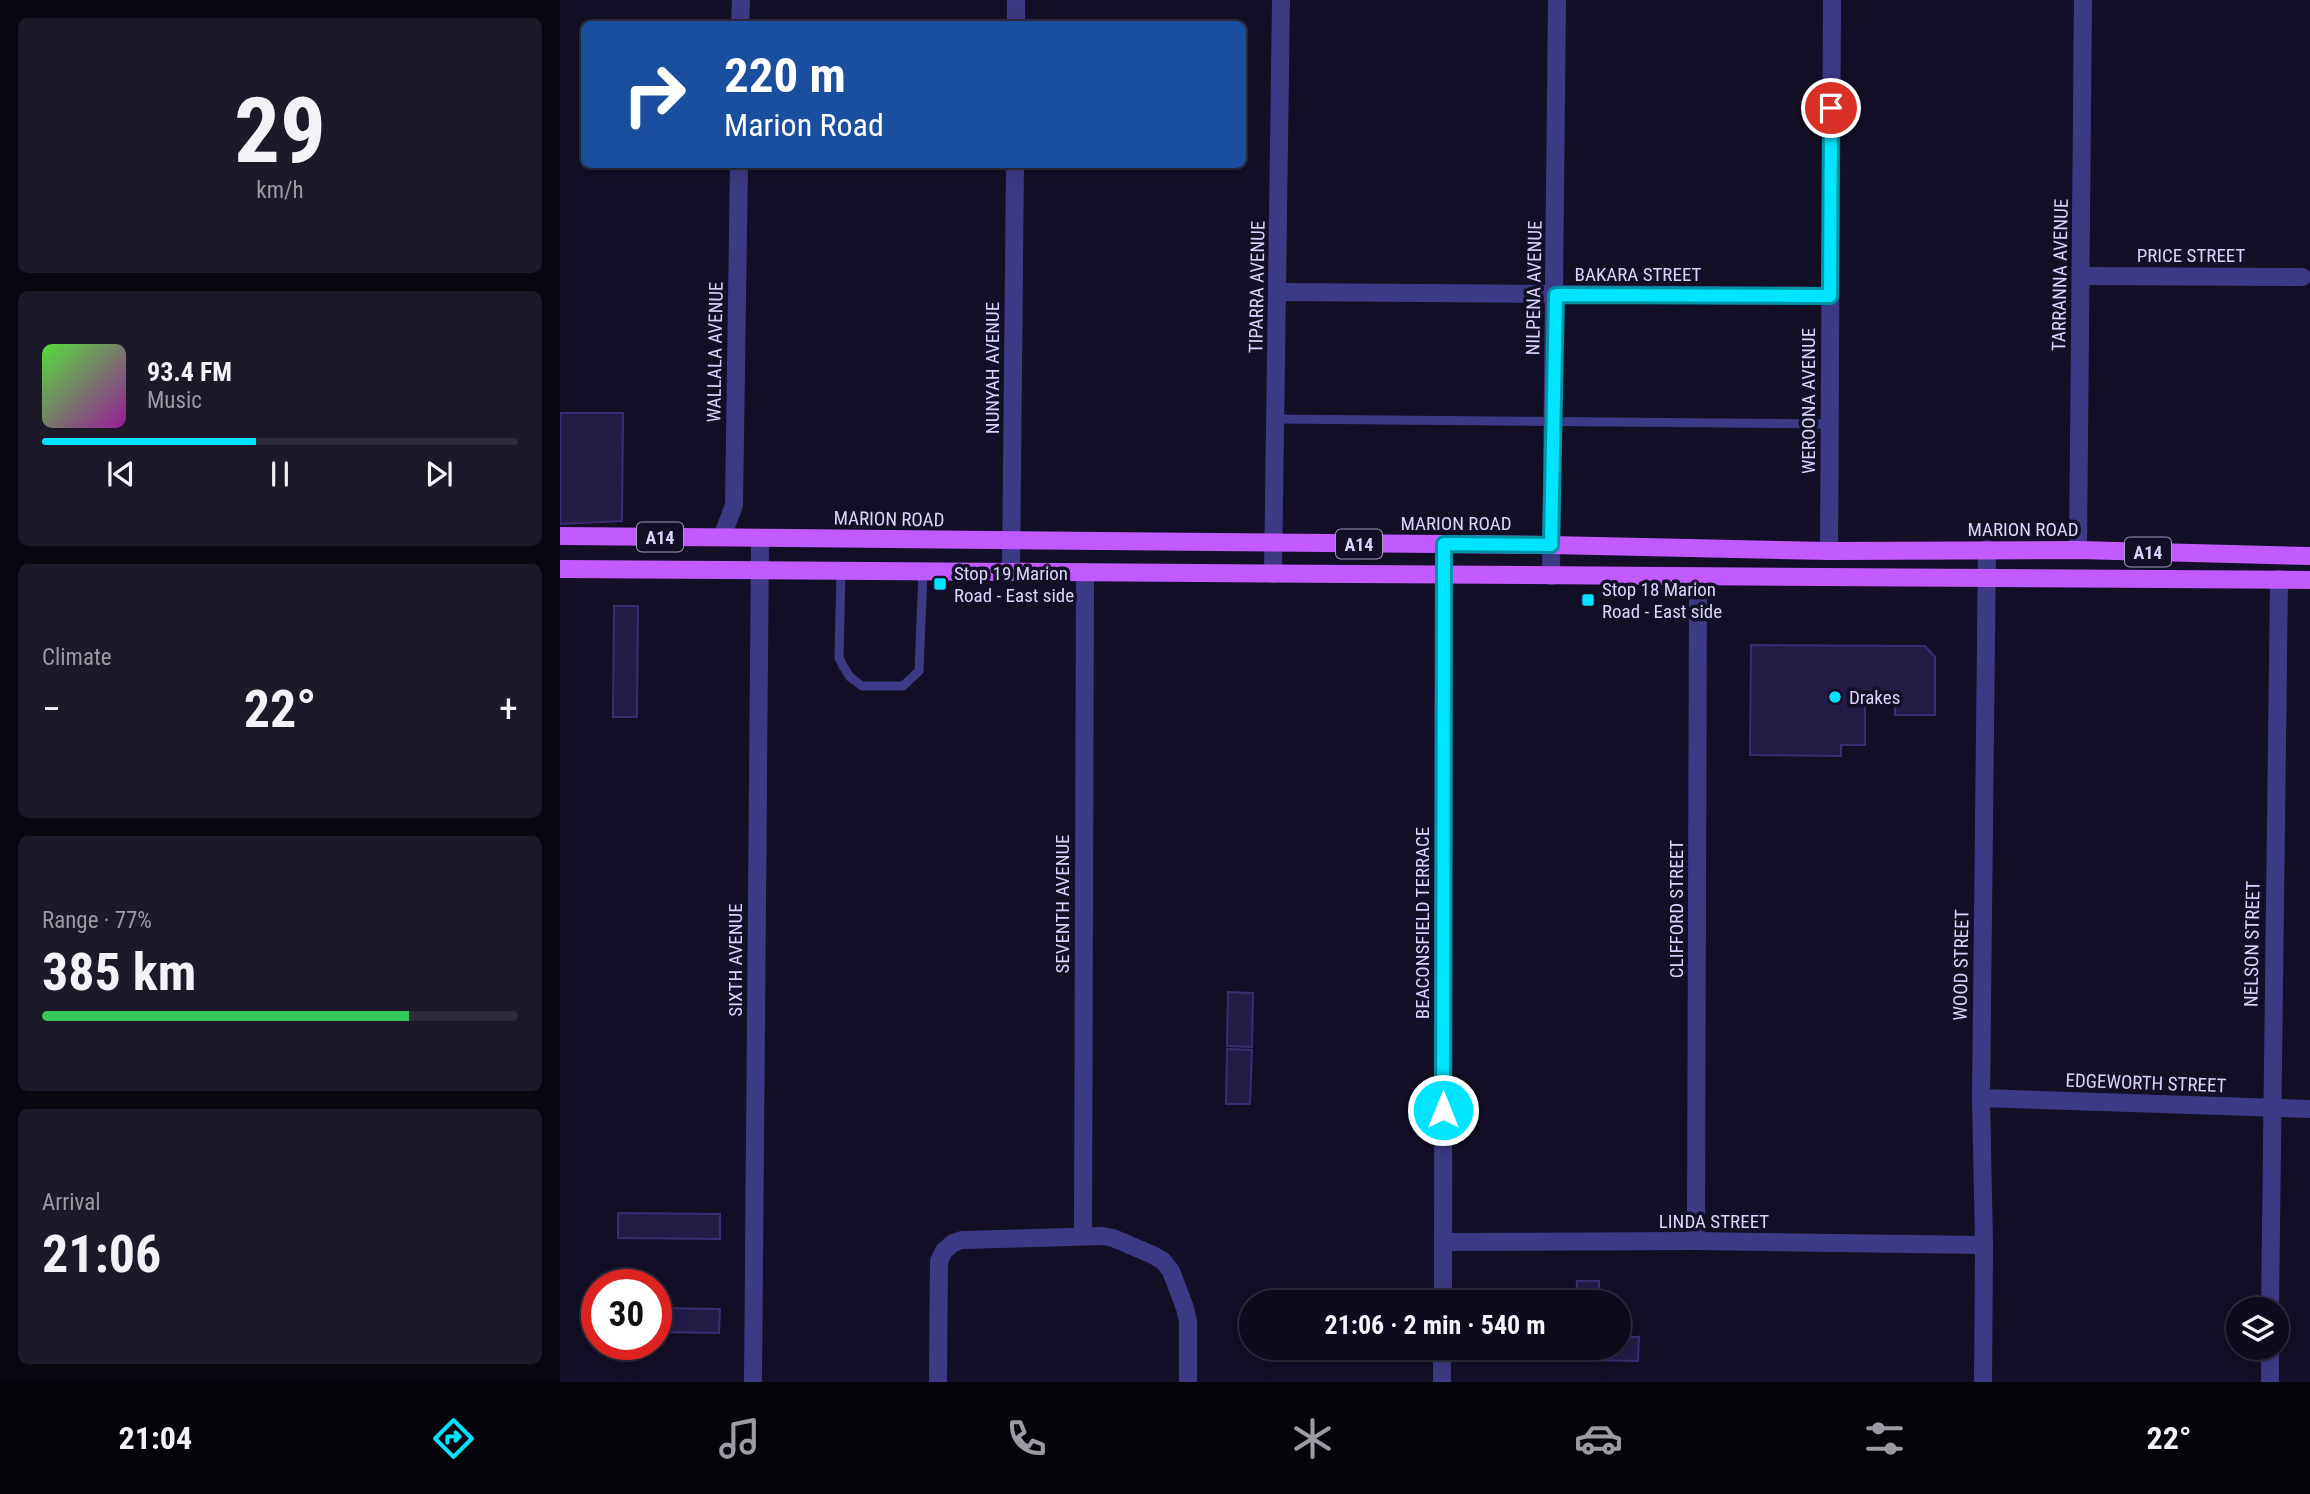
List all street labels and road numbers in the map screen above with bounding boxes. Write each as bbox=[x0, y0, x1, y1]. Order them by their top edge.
street label: TARRANNA AVENUE bbox=[2047, 199, 2073, 351]
street label: NILPENA AVENUE bbox=[1521, 220, 1547, 356]
street label: TIPARRA AVENUE bbox=[1244, 221, 1270, 353]
street label: PRICE STREET bbox=[2137, 244, 2245, 267]
street label: BAKARA STREET bbox=[1575, 263, 1702, 286]
street label: WALLALA AVENUE bbox=[702, 281, 728, 423]
street label: NUNYAH AVENUE bbox=[981, 302, 1004, 434]
street label: WEROONA AVENUE bbox=[1797, 328, 1820, 474]
street label: MARION ROAD bbox=[833, 507, 945, 531]
street label: MARION ROAD bbox=[1401, 512, 1511, 535]
street label: MARION ROAD bbox=[1968, 518, 2078, 541]
road number: A14 bbox=[637, 522, 683, 552]
road number: A14 bbox=[1336, 530, 1382, 558]
road number: A14 bbox=[2125, 538, 2171, 566]
street label: BEACONSFIELD TERRACE bbox=[1411, 827, 1434, 1019]
street label: SEVENTH AVENUE bbox=[1051, 834, 1074, 974]
street label: CLIFFORD STREET bbox=[1665, 840, 1688, 978]
street label: NELSON STREET bbox=[2239, 880, 2265, 1007]
street label: SIXTH AVENUE bbox=[724, 903, 747, 1017]
street label: WOOD STREET bbox=[1949, 909, 1973, 1021]
street label: EDGEWORTH STREET bbox=[2065, 1069, 2227, 1097]
street label: LINDA STREET bbox=[1659, 1210, 1769, 1233]

